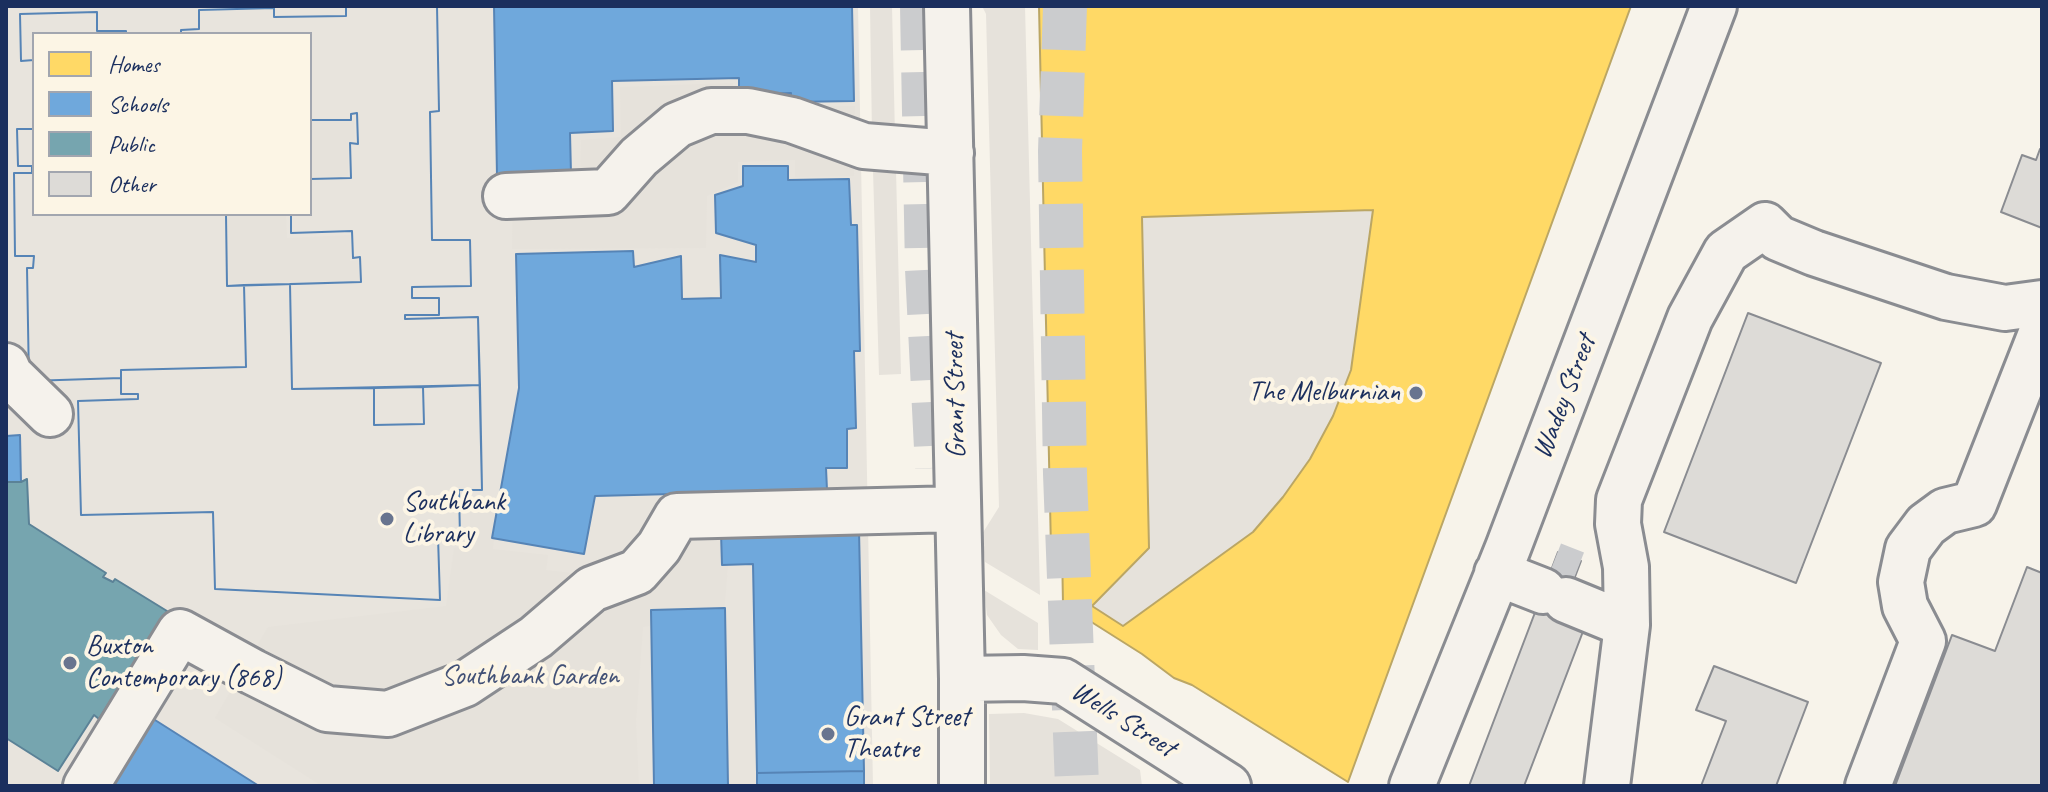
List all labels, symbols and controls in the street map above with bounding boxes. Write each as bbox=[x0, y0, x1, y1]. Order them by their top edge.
legend bbox=[32, 32, 312, 216]
text: Homes bbox=[108, 49, 159, 79]
text: Schools bbox=[108, 89, 168, 119]
text: Public bbox=[108, 129, 155, 159]
text: Other bbox=[108, 169, 156, 199]
street label: Wadey Street bbox=[1526, 330, 1604, 464]
street label: Grant Street bbox=[938, 333, 974, 459]
place label: The Melburnian bbox=[1248, 376, 1400, 410]
marker: The Melburnian bbox=[1407, 384, 1425, 402]
place label: Southbank Library bbox=[403, 486, 505, 552]
marker: Southbank Library bbox=[378, 510, 396, 528]
place label: Buxton Contemporary (868) bbox=[86, 630, 281, 696]
marker: Buxton Contemporary (868) bbox=[61, 654, 79, 672]
park label: Southbank Garden bbox=[441, 660, 619, 694]
street label: Wells Street bbox=[1065, 675, 1181, 765]
place label: Grant Street Theatre bbox=[844, 701, 969, 767]
marker: Grant Street Theatre bbox=[819, 725, 837, 743]

